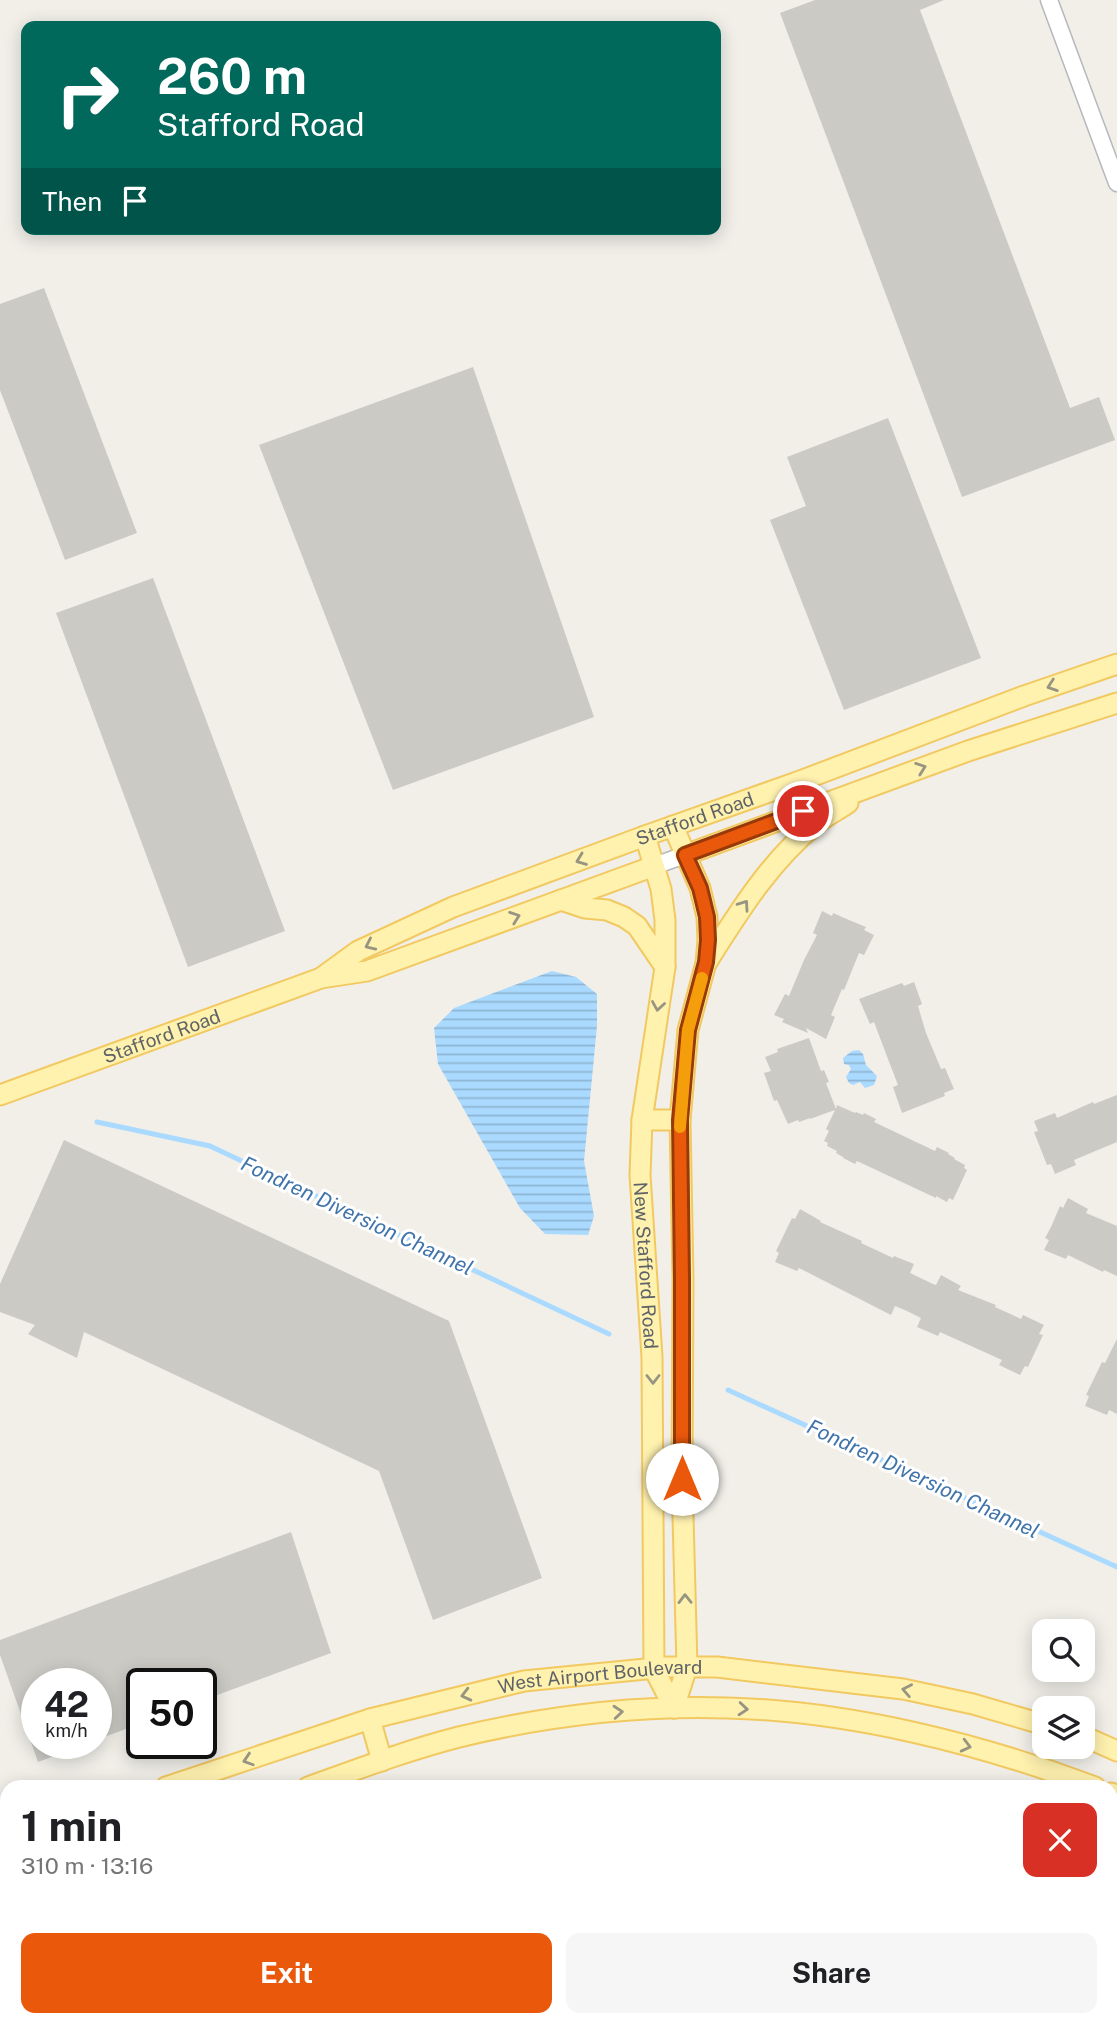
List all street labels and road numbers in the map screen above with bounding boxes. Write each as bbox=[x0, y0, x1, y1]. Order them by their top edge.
street label: Stafford Road bbox=[633, 787, 757, 849]
street label: Stafford Road bbox=[100, 1005, 223, 1068]
street label: New Stafford Road bbox=[629, 1181, 662, 1350]
street label: West Airport Boulevard bbox=[496, 1656, 702, 1698]

